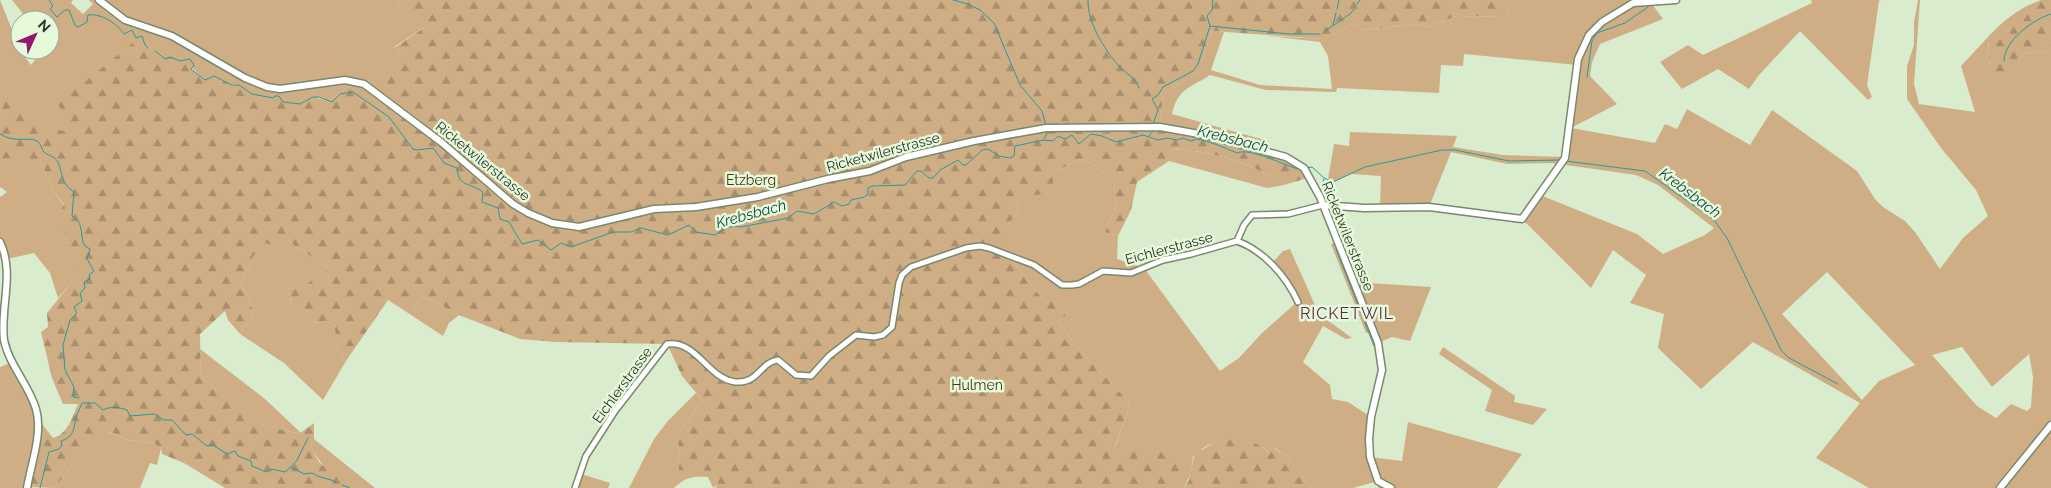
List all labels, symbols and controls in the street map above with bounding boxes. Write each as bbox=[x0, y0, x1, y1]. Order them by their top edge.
north arrow bbox=[10, 10, 60, 60]
text: N bbox=[35, 17, 54, 35]
street label: Ricketwilerstrasse bbox=[433, 118, 533, 204]
water label: Krebsbach bbox=[1196, 122, 1270, 156]
street label: Ricketwilerstrasse bbox=[825, 129, 941, 175]
water label: Krebsbach bbox=[1656, 164, 1724, 222]
park label: Etzberg bbox=[726, 172, 776, 188]
street label: Ricketwilerstrasse bbox=[1319, 179, 1377, 293]
water label: Krebsbach bbox=[714, 196, 788, 232]
street label: Eichlerstrasse bbox=[1123, 229, 1215, 267]
district label: RICKETWIL bbox=[1300, 304, 1394, 323]
street label: Eichlerstrasse bbox=[589, 344, 655, 426]
park label: Hulmen bbox=[951, 377, 1003, 393]

